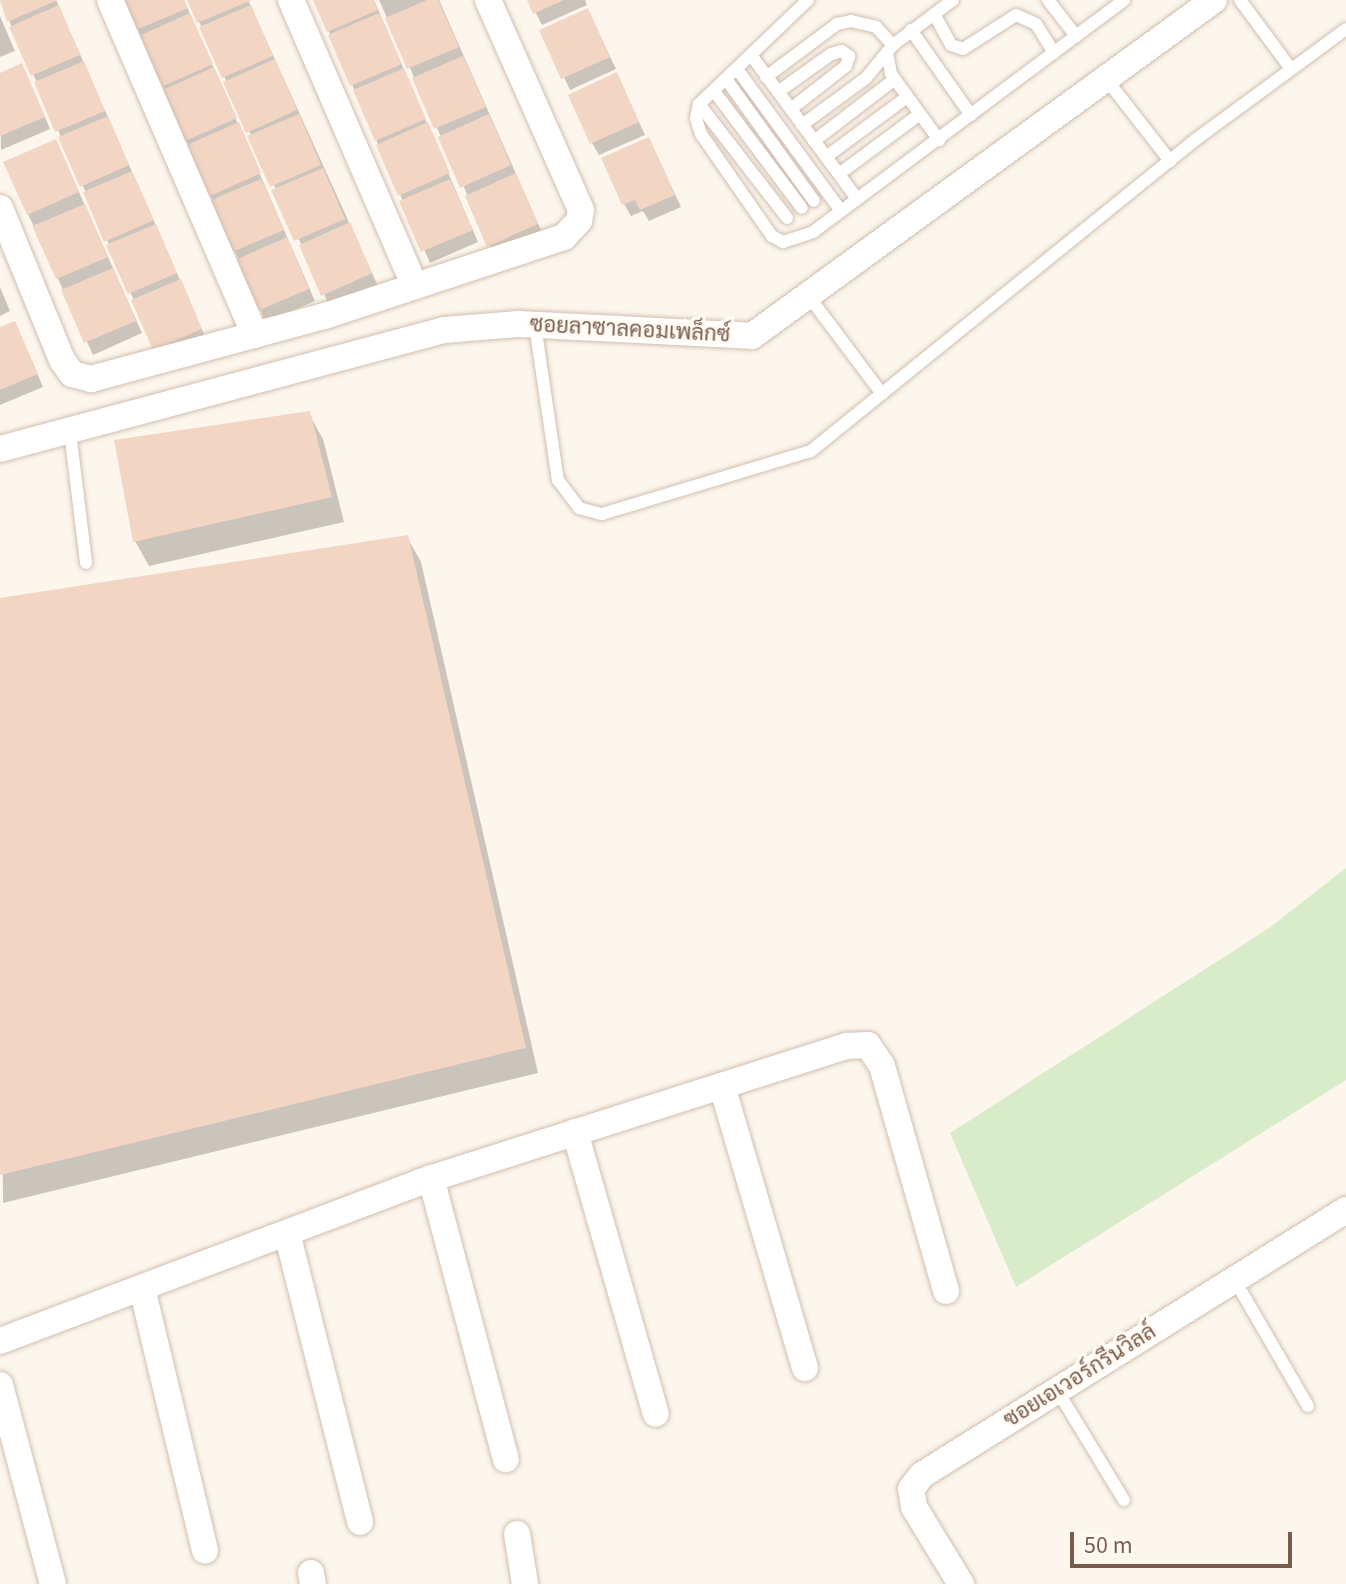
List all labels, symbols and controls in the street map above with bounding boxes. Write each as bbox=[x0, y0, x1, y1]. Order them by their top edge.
street label: ซอยลาซาลคอมเพล็กซ์ bbox=[529, 312, 731, 348]
street label: ซอยเอเวอร์กรีนวิลล์ bbox=[999, 1319, 1161, 1433]
scale bar bbox=[1074, 1516, 1296, 1566]
text: 50 m bbox=[1084, 1528, 1133, 1563]

